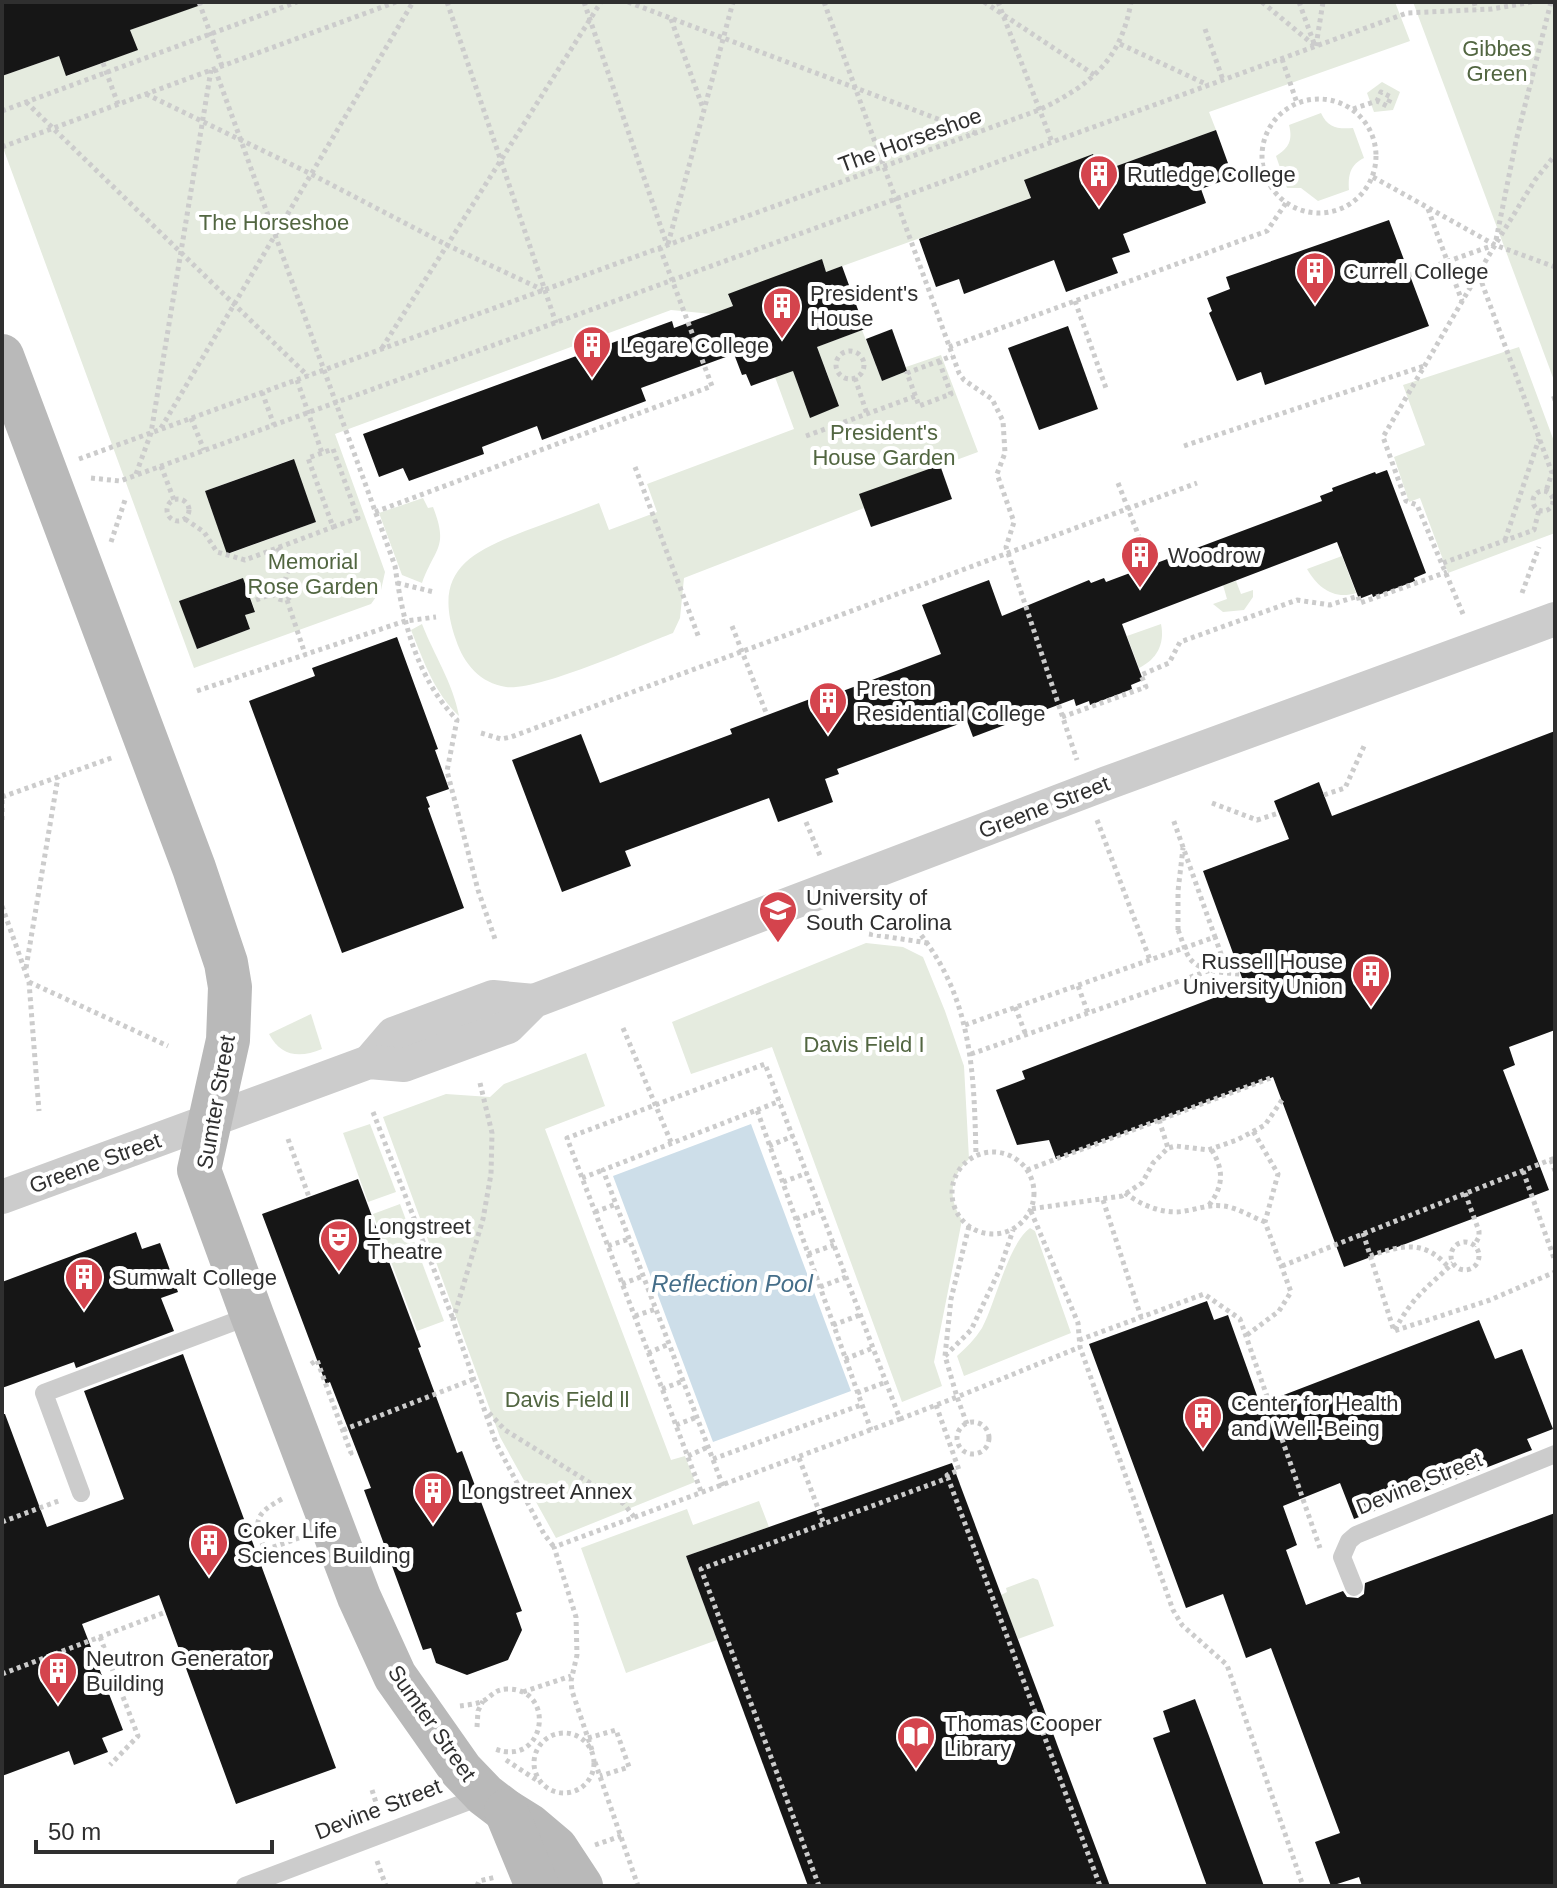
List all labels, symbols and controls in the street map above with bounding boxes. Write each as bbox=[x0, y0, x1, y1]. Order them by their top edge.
park label: Gibbes Green bbox=[1462, 36, 1532, 86]
street label: The Horseshoe bbox=[835, 103, 985, 177]
building icon: Rutledge College bbox=[1078, 153, 1120, 208]
place label: Rutledge College bbox=[1127, 162, 1296, 187]
park label: The Horseshoe bbox=[199, 210, 349, 235]
building icon: Currell College bbox=[1294, 250, 1336, 305]
place label: Currell College bbox=[1343, 259, 1489, 284]
place label: President's House bbox=[810, 281, 918, 331]
building icon: President's House bbox=[761, 285, 803, 340]
building icon: Legare College bbox=[571, 324, 613, 379]
place label: Legare College bbox=[620, 333, 769, 358]
park label: President's House Garden bbox=[812, 420, 956, 470]
building icon: Woodrow bbox=[1119, 534, 1161, 589]
place label: Woodrow bbox=[1168, 543, 1261, 568]
park label: Memorial Rose Garden bbox=[248, 549, 378, 599]
place label: Preston Residential College bbox=[856, 676, 1046, 726]
building icon: Preston Residential College bbox=[807, 680, 849, 735]
street label: Greene Street bbox=[975, 771, 1113, 843]
place label: University of South Carolina bbox=[806, 885, 952, 935]
school or university icon: University of South Carolina bbox=[757, 889, 799, 944]
place label: Russell House University Union bbox=[1183, 949, 1343, 999]
building icon: Russell House University Union bbox=[1350, 953, 1392, 1008]
park label: Davis Field I bbox=[803, 1032, 925, 1057]
street label: Sumter Street bbox=[192, 1033, 240, 1171]
street label: Greene Street bbox=[26, 1128, 164, 1198]
place label: Longstreet Theatre bbox=[367, 1214, 471, 1264]
theatre icon: Longstreet Theatre bbox=[318, 1218, 360, 1273]
building icon: Sumwalt College bbox=[63, 1256, 105, 1311]
place label: Sumwalt College bbox=[112, 1265, 277, 1290]
water label: Reflection Pool bbox=[651, 1270, 813, 1297]
park label: Davis Field ll bbox=[505, 1387, 629, 1412]
place label: Center for Health and Well-Being bbox=[1231, 1391, 1399, 1441]
building icon: Center for Health and Well-Being bbox=[1182, 1395, 1224, 1450]
street label: Devine Street bbox=[1353, 1446, 1485, 1520]
building icon: Longstreet Annex bbox=[412, 1470, 454, 1525]
place label: Longstreet Annex bbox=[461, 1479, 632, 1504]
place label: Coker Life Sciences Building bbox=[237, 1518, 411, 1568]
building icon: Coker Life Sciences Building bbox=[188, 1522, 230, 1577]
place label: Neutron Generator Building bbox=[86, 1646, 269, 1696]
building icon: Neutron Generator Building bbox=[37, 1650, 79, 1705]
street label: Sumter Street bbox=[383, 1660, 481, 1786]
place label: Thomas Cooper Library bbox=[944, 1711, 1102, 1761]
library icon: Thomas Cooper Library bbox=[895, 1715, 937, 1770]
street label: Devine Street bbox=[311, 1773, 445, 1845]
scale bar bbox=[36, 1804, 272, 1854]
text: 50 m bbox=[48, 1818, 101, 1845]

